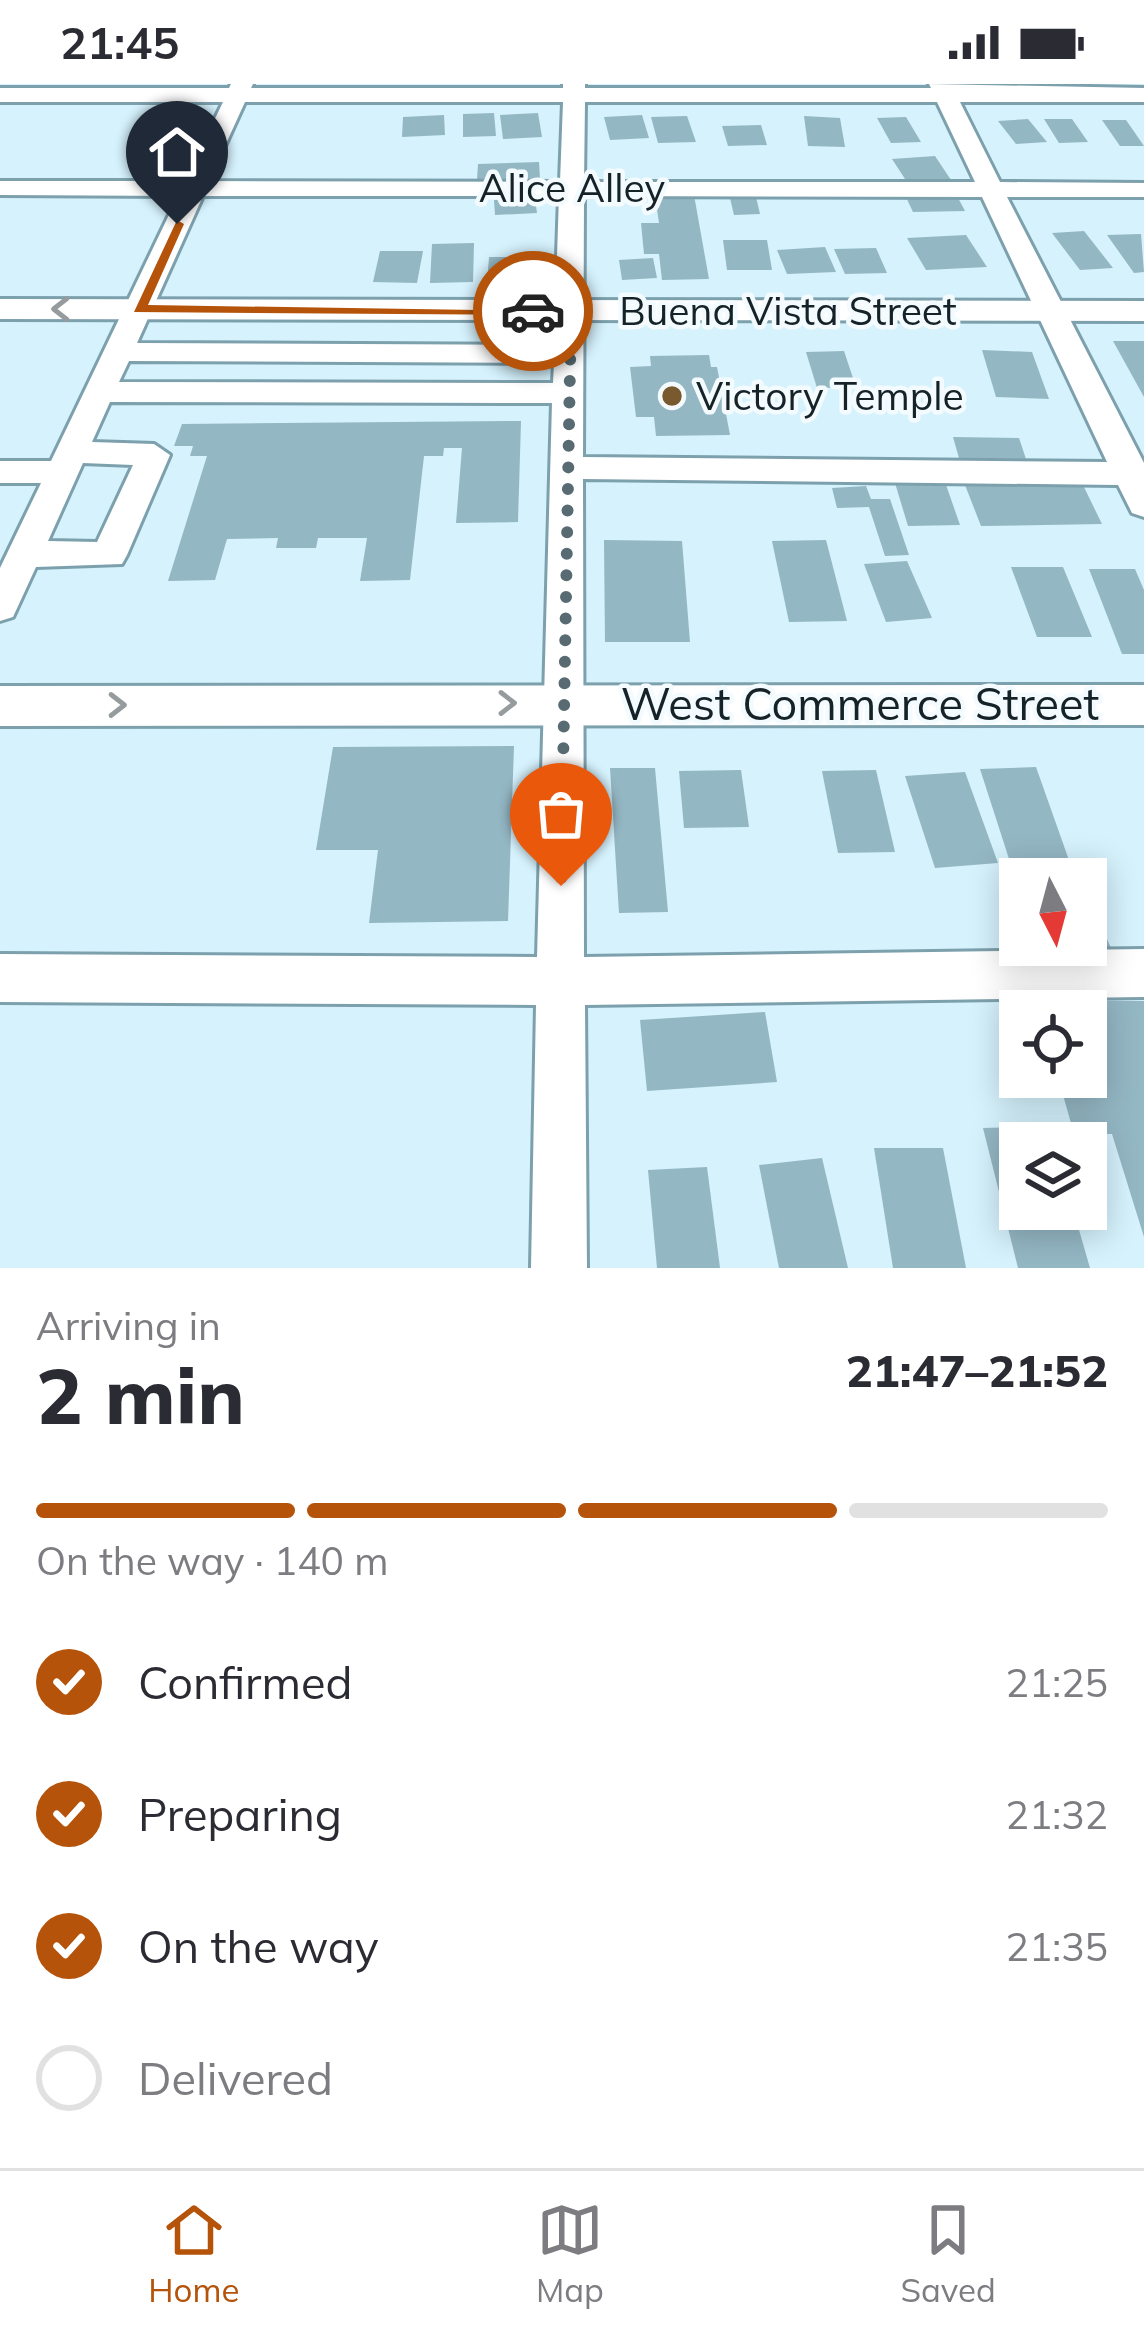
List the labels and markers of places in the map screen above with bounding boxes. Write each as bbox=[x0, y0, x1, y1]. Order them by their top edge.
pin bbox=[126, 101, 228, 224]
place label: Victory Temple bbox=[696, 371, 964, 420]
marker: Victory Temple bbox=[659, 383, 685, 409]
pin bbox=[510, 763, 612, 886]

